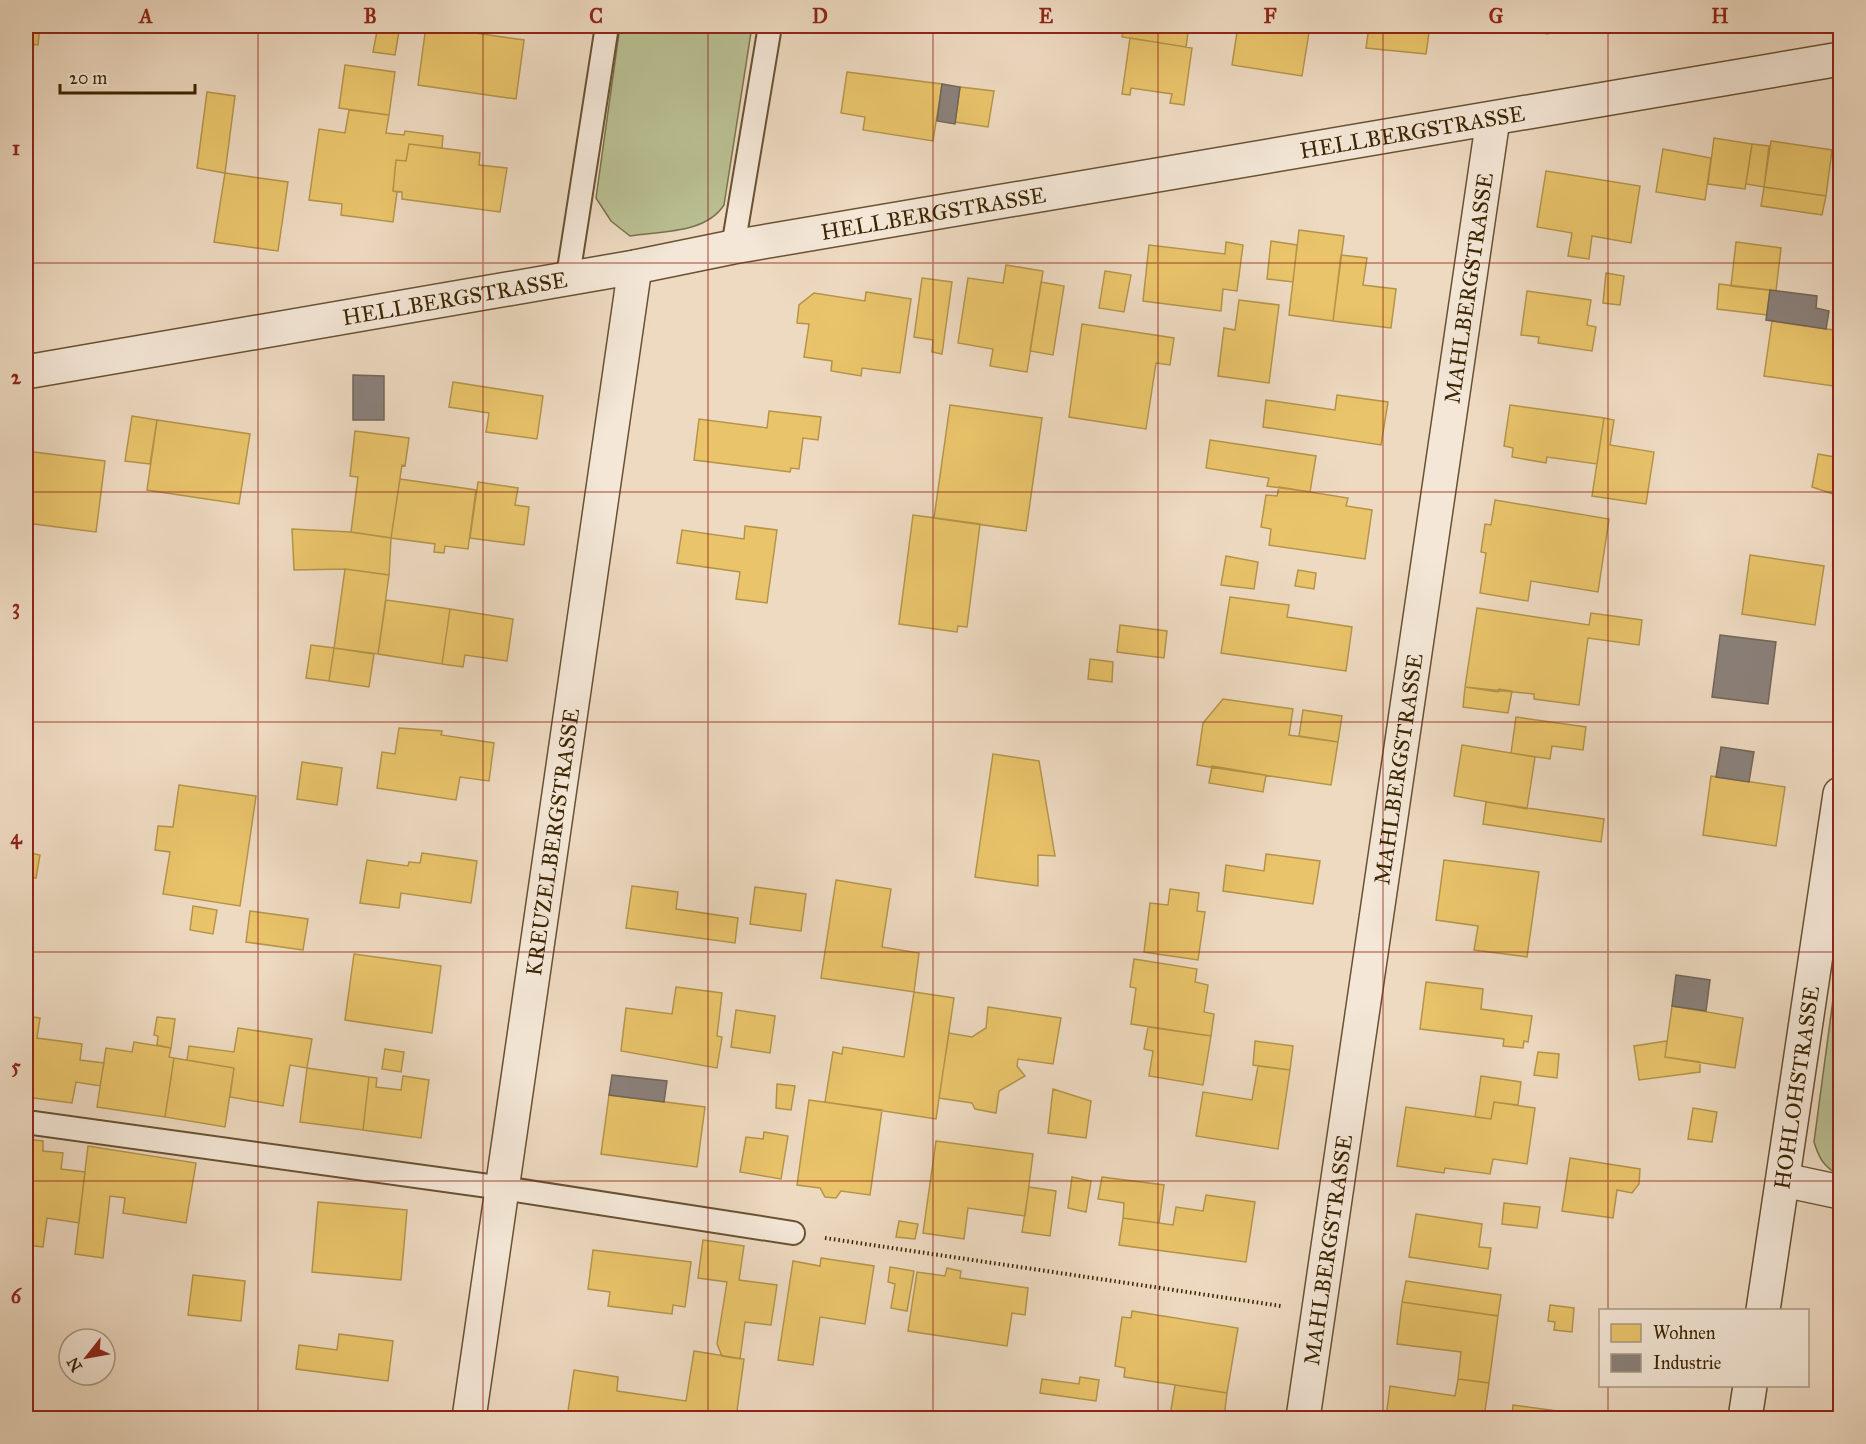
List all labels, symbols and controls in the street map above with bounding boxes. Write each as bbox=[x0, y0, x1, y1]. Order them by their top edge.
text: A bbox=[137, 4, 153, 28]
text: B bbox=[363, 4, 377, 28]
text: C bbox=[589, 4, 603, 28]
text: D bbox=[812, 4, 828, 28]
text: E bbox=[1039, 4, 1054, 28]
text: F bbox=[1263, 4, 1277, 28]
text: G bbox=[1489, 4, 1504, 28]
text: H bbox=[1711, 4, 1729, 28]
scale bar bbox=[60, 57, 195, 95]
text: 20 m bbox=[69, 67, 107, 89]
street label: HELLBERGSTRASSE bbox=[1298, 100, 1527, 165]
text: 1 bbox=[12, 136, 20, 160]
street label: MAHLBERGSTRASSE bbox=[1439, 171, 1499, 405]
street label: HELLBERGSTRASSE bbox=[819, 181, 1048, 246]
street label: HELLBERGSTRASSE bbox=[340, 266, 569, 331]
text: 2 bbox=[11, 365, 22, 389]
text: 3 bbox=[12, 595, 20, 620]
street label: MAHLBERGSTRASSE bbox=[1368, 651, 1429, 886]
street label: KREUZELBERGSTRASSE bbox=[520, 706, 585, 978]
text: 4 bbox=[10, 825, 22, 850]
street label: HOHLOHSTRASSE bbox=[1768, 984, 1825, 1191]
text: 5 bbox=[11, 1054, 21, 1078]
street label: MAHLBERGSTRASSE bbox=[1298, 1132, 1358, 1367]
text: 6 bbox=[11, 1284, 23, 1308]
legend bbox=[1599, 1309, 1809, 1387]
text: Wohnen bbox=[1653, 1322, 1716, 1344]
north arrow bbox=[57, 1327, 117, 1387]
text: Industrie bbox=[1653, 1352, 1721, 1374]
text: N bbox=[63, 1353, 86, 1375]

